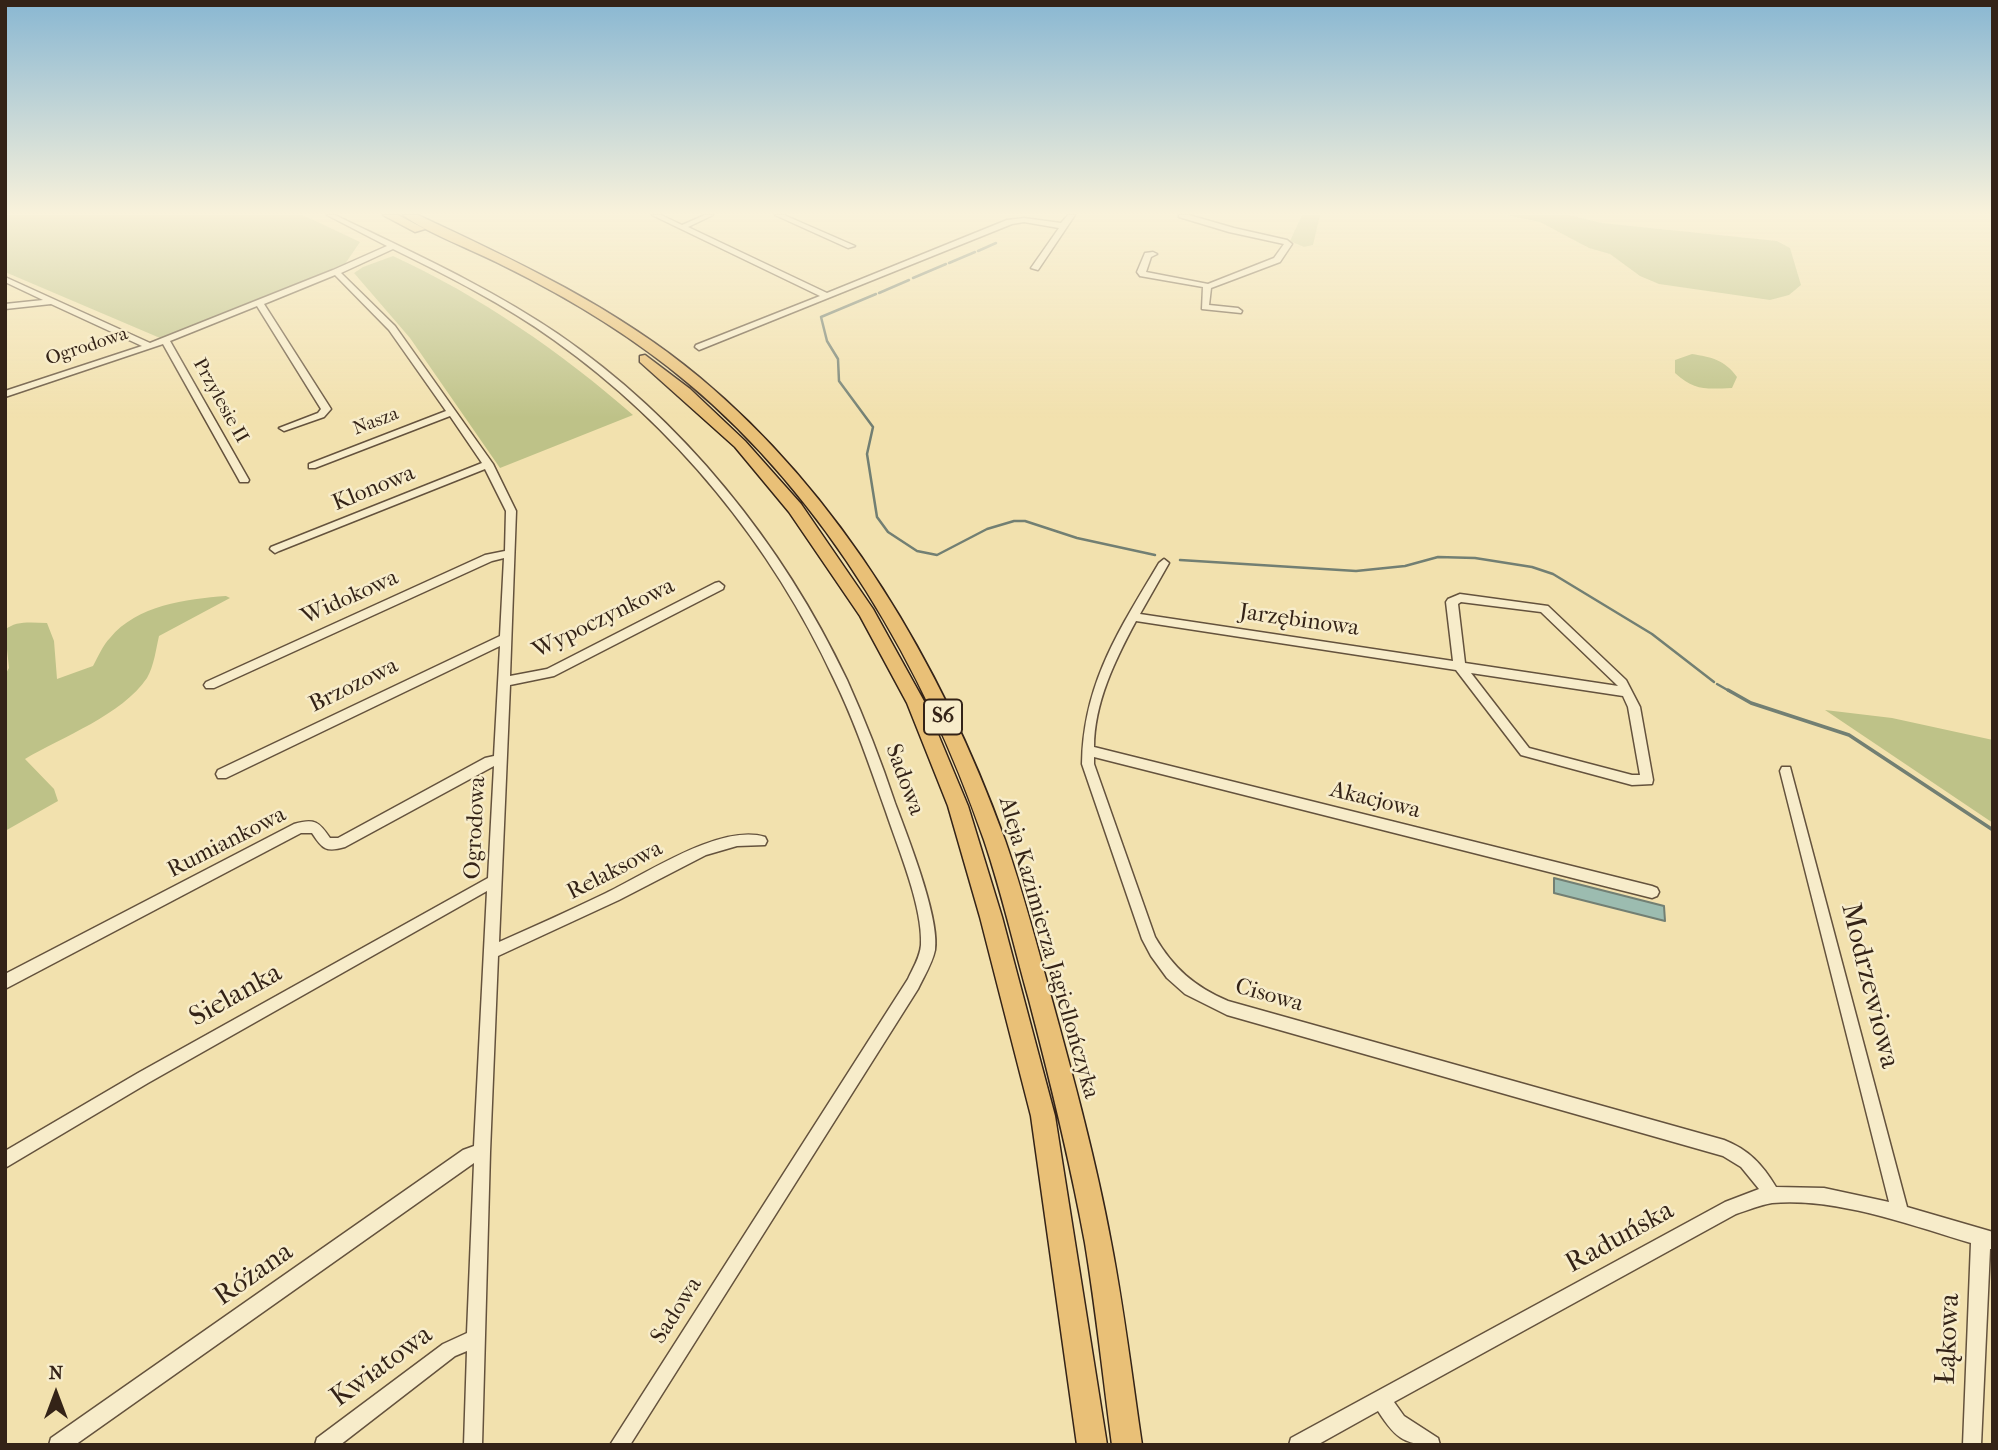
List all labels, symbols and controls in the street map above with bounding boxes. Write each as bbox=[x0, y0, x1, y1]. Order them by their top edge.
street label: Ogrodowa bbox=[43, 323, 131, 371]
street label: Przylesie II bbox=[187, 355, 253, 447]
street label: Nasza bbox=[350, 403, 402, 441]
street label: Klonowa bbox=[329, 460, 419, 518]
street label: Widokowa bbox=[297, 564, 403, 632]
street label: Wypoczynkowa bbox=[529, 573, 679, 665]
street label: Jarzębinowa bbox=[1237, 599, 1361, 643]
street label: Brzozowa bbox=[305, 653, 403, 719]
road number: S6 bbox=[924, 700, 962, 734]
street label: Sadowa bbox=[878, 741, 930, 819]
street label: Ogrodowa bbox=[460, 776, 492, 880]
street label: Akacjowa bbox=[1327, 776, 1423, 826]
street label: Aleja Kazimierza Jagiellończyka bbox=[992, 794, 1104, 1102]
street label: Rumiankowa bbox=[163, 801, 291, 885]
street label: Relaksowa bbox=[563, 835, 667, 907]
street label: Modrzewiowa bbox=[1832, 900, 1906, 1072]
street label: Sielanka bbox=[184, 957, 288, 1035]
street label: Cisowa bbox=[1232, 973, 1306, 1019]
street label: Raduńska bbox=[1560, 1195, 1680, 1281]
street label: Różana bbox=[208, 1236, 300, 1314]
street label: Sadowa bbox=[645, 1273, 709, 1349]
street label: Łąkowa bbox=[1930, 1293, 1968, 1385]
street label: Kwiatowa bbox=[324, 1319, 440, 1415]
north arrow bbox=[21, 1359, 91, 1429]
text: N bbox=[49, 1362, 63, 1384]

